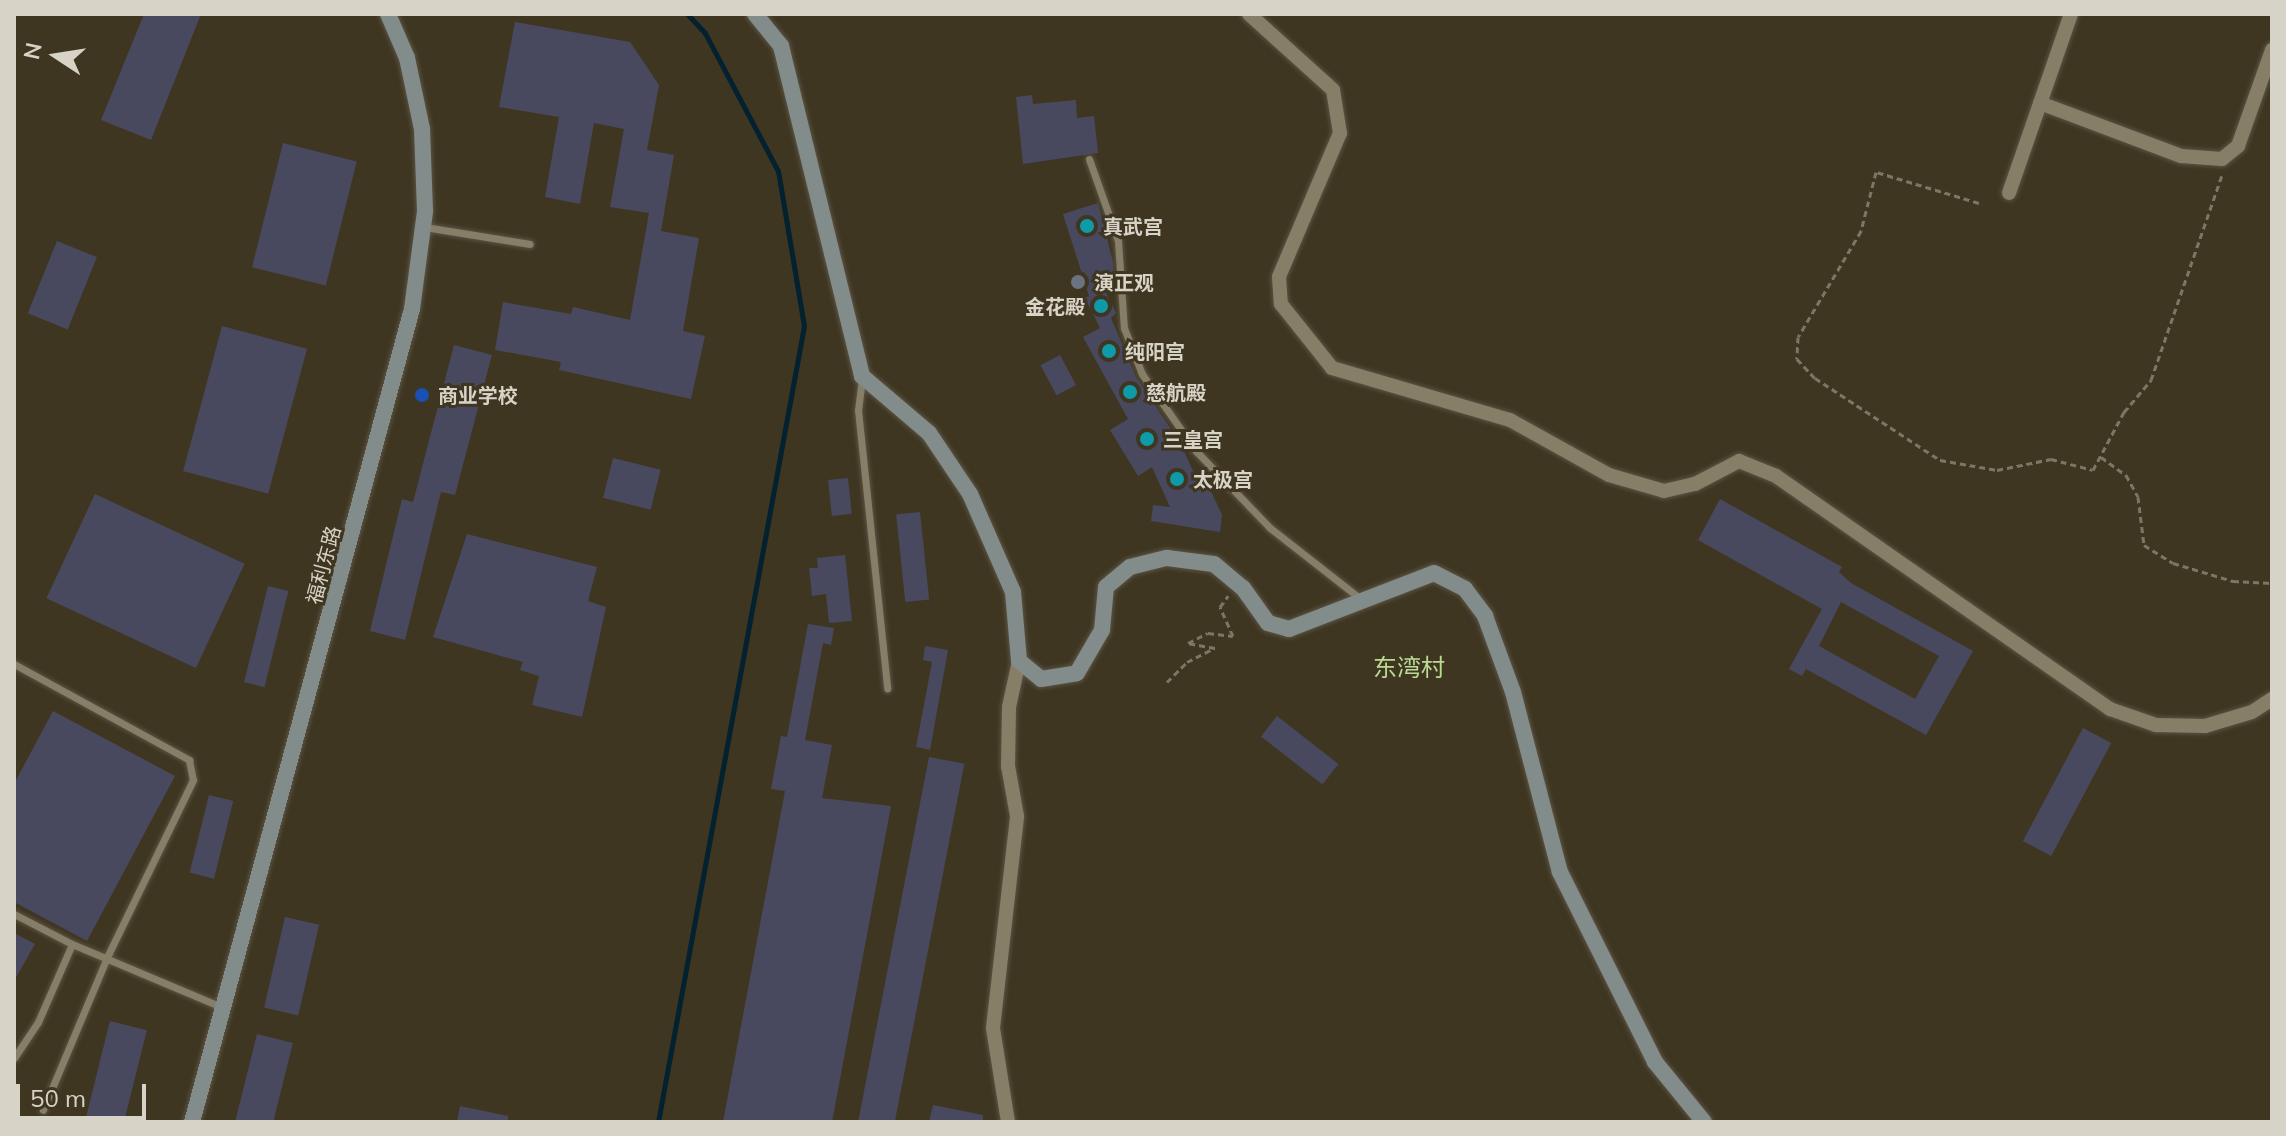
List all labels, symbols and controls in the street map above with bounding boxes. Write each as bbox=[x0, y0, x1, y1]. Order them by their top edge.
north arrow bbox=[16, 16, 96, 96]
text: N bbox=[17, 40, 48, 62]
place label: 真武宫 bbox=[1103, 214, 1163, 238]
marker: 真武宫 bbox=[1078, 217, 1096, 235]
place label: 演正观 bbox=[1094, 270, 1154, 294]
marker: 演正观 bbox=[1069, 273, 1087, 291]
place label: 金花殿 bbox=[1025, 294, 1085, 318]
marker: 金花殿 bbox=[1092, 297, 1110, 315]
place label: 纯阳宫 bbox=[1125, 339, 1185, 363]
marker: 纯阳宫 bbox=[1100, 342, 1118, 360]
place label: 慈航殿 bbox=[1146, 380, 1206, 404]
place label: 商业学校 bbox=[438, 383, 518, 407]
marker: 慈航殿 bbox=[1121, 383, 1139, 401]
marker: 商业学校 bbox=[413, 386, 431, 404]
place label: 三皇宫 bbox=[1163, 427, 1223, 451]
marker: 三皇宫 bbox=[1138, 430, 1156, 448]
place label: 太极宫 bbox=[1193, 467, 1253, 491]
marker: 太极宫 bbox=[1168, 470, 1186, 488]
street label: 福利东路 bbox=[301, 523, 345, 607]
district label: 东湾村 bbox=[1373, 654, 1445, 682]
scale bar bbox=[20, 1068, 150, 1118]
text: 50 m bbox=[30, 1083, 86, 1113]

